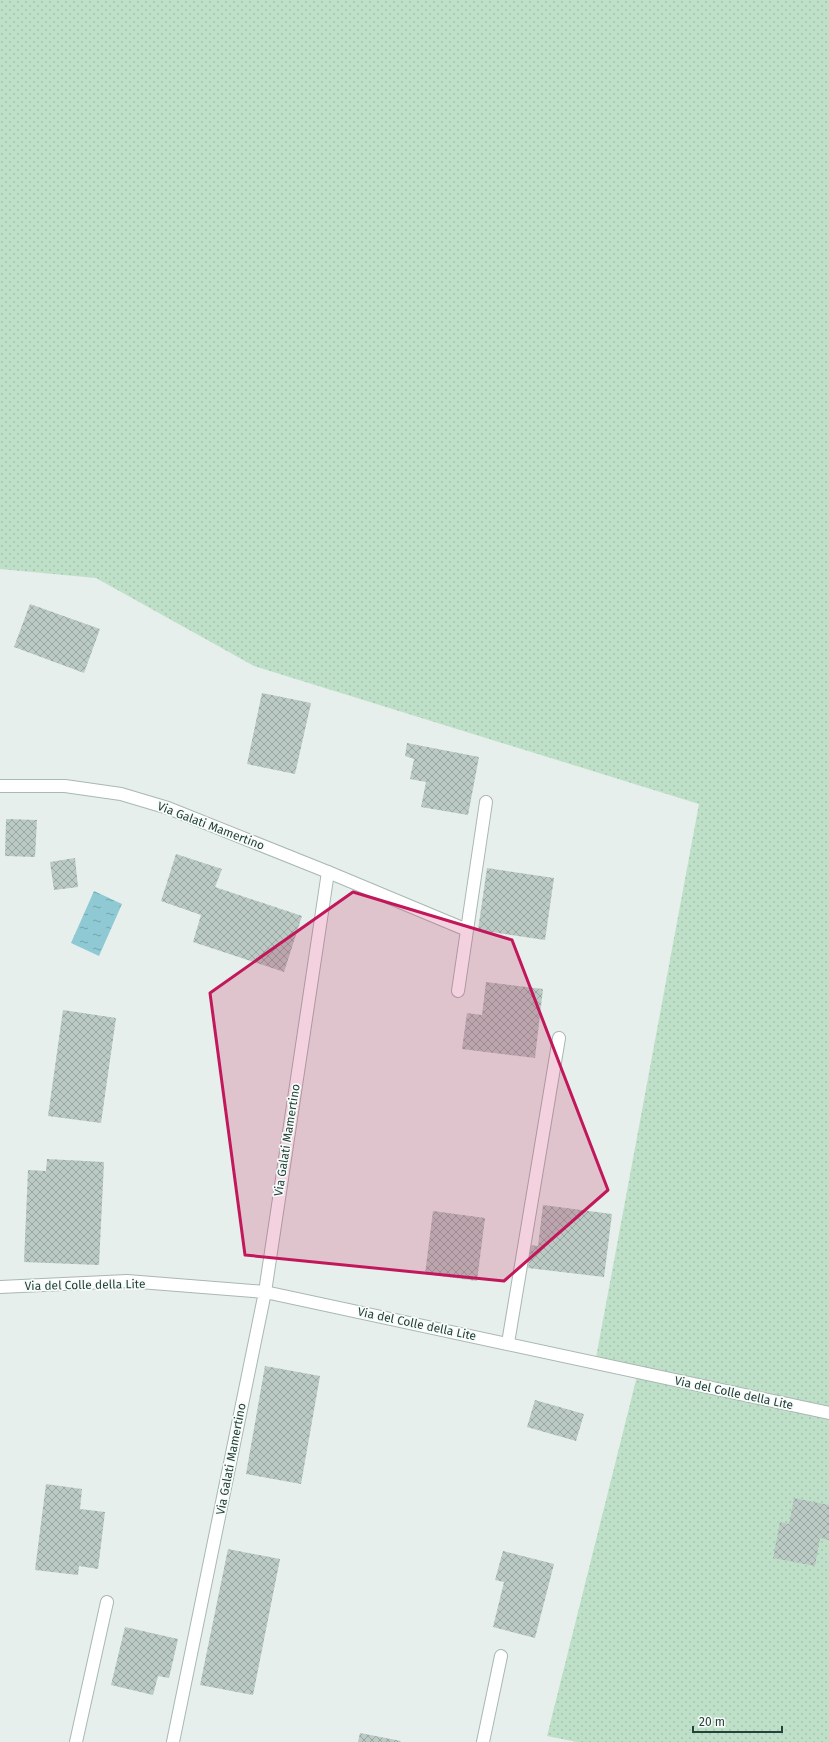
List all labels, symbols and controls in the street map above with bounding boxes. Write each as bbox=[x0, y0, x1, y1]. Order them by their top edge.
street label: Via Galati Mamertino bbox=[155, 799, 267, 853]
street label: Via Galati Mamertino bbox=[271, 1083, 303, 1197]
street label: Via del Colle della Lite bbox=[24, 1277, 146, 1293]
street label: Via del Colle della Lite bbox=[356, 1305, 478, 1343]
street label: Via del Colle della Lite bbox=[673, 1374, 795, 1412]
street label: Via Galati Mamertino bbox=[213, 1402, 249, 1516]
scale bar bbox=[693, 1708, 782, 1734]
text: 20 m bbox=[699, 1715, 725, 1729]

